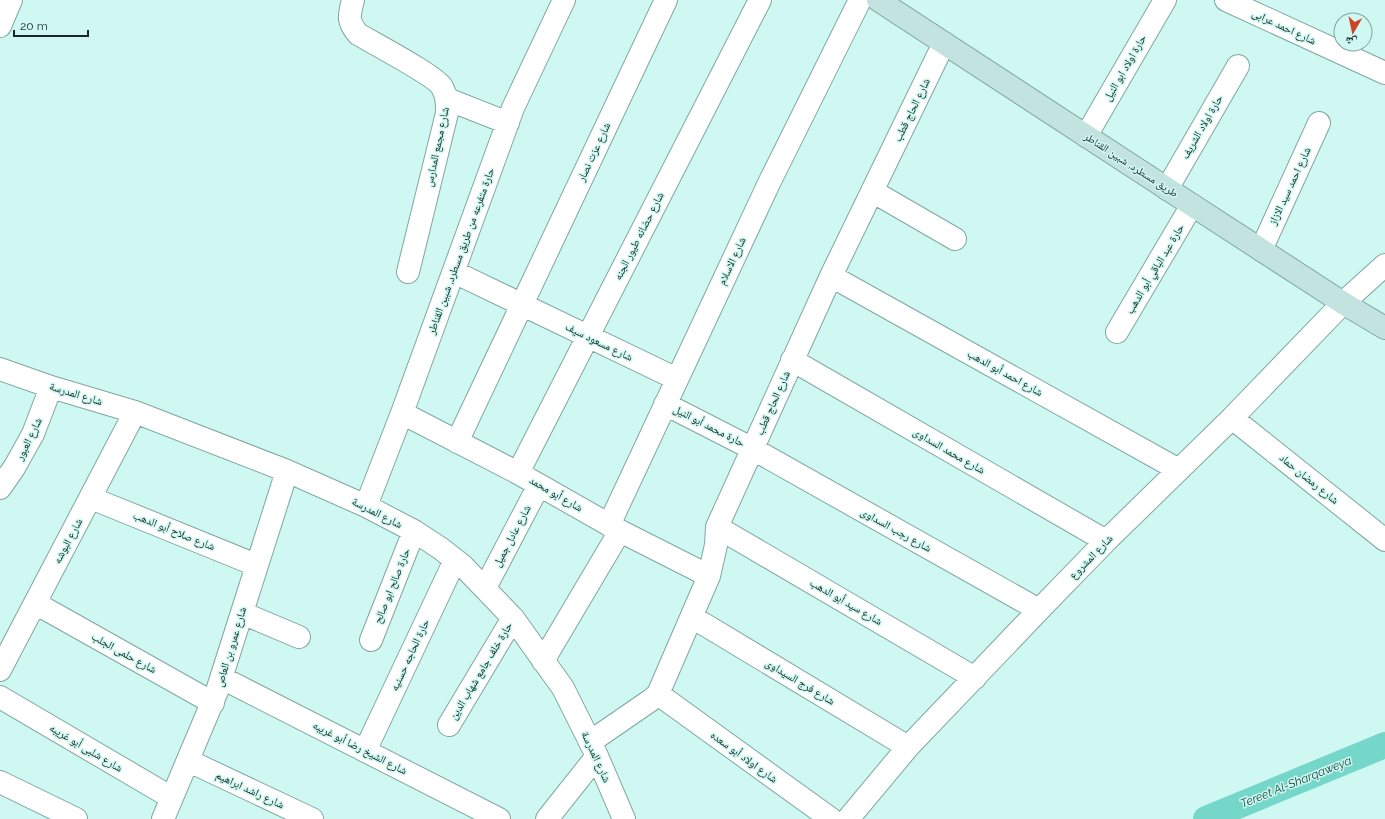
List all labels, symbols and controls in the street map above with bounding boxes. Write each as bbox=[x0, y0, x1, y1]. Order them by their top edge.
street label: شارع احمد عرابى bbox=[1250, 7, 1318, 47]
scale bar bbox=[14, 12, 88, 38]
north arrow bbox=[1333, 12, 1373, 52]
text: 20 m bbox=[20, 19, 48, 33]
street label: حارة اولاد ابو النيل bbox=[1101, 33, 1149, 103]
text: ش bbox=[1344, 33, 1358, 49]
street label: شارع الحاج قطب bbox=[891, 76, 933, 144]
street label: حارة اولاد الشريف bbox=[1178, 93, 1226, 161]
street label: شارع مجمع المدارس bbox=[422, 106, 452, 188]
street label: شارع عزت نصار bbox=[574, 120, 613, 184]
street label: طريق مسطرد, شبين القناطر bbox=[1081, 129, 1180, 200]
street label: شارع احمد سيد الازاز bbox=[1266, 145, 1314, 228]
street label: حارة متفرعه من طريق مسطرد, شبين القناطر bbox=[424, 166, 497, 337]
street label: شارع حضانه طيور الجنه bbox=[611, 190, 667, 282]
street label: حارة عبد الباقي أبو الدهب bbox=[1122, 221, 1188, 317]
street label: شارع الاسلام bbox=[715, 235, 749, 287]
street label: شارع مسعود سيف bbox=[563, 320, 635, 364]
street label: شارع احمد أبو الدهب bbox=[965, 346, 1045, 399]
street label: شارع الحاج قطب bbox=[753, 369, 793, 437]
street label: شارع المدرسة bbox=[48, 380, 104, 408]
street label: حارة محمد أبو النيل bbox=[671, 402, 747, 450]
street label: شارع العبور bbox=[13, 416, 45, 463]
street label: شارع محمد السداوى bbox=[911, 425, 987, 477]
street label: شارع رمضان حماد bbox=[1277, 451, 1341, 507]
street label: شارع أبو محمد bbox=[527, 473, 585, 514]
street label: شارع المدرسة bbox=[350, 495, 404, 531]
street label: شارع عادل جميل bbox=[490, 503, 534, 569]
street label: شارع رجب السداوى bbox=[858, 505, 934, 555]
street label: شارع صلاح أبو الدهب bbox=[131, 508, 217, 553]
street label: شارع البوشه bbox=[51, 516, 85, 566]
street label: شارع المشروع bbox=[1067, 532, 1115, 582]
street label: حارة صالح ابو صالح bbox=[371, 547, 413, 625]
street label: شارع سيد أبو الدهب bbox=[808, 575, 885, 628]
street label: شارع عمرو بن العاص bbox=[213, 605, 249, 689]
street label: حارة الحاجه حسنيه bbox=[388, 617, 432, 693]
street label: حارة خلف جامع شهاب الدين bbox=[447, 620, 515, 722]
street label: شارع حلمى الجلب bbox=[89, 630, 159, 676]
street label: شارع فرج السيداوى bbox=[763, 656, 837, 708]
street label: شارع الشيخ رضا أبو غريبه bbox=[311, 718, 410, 777]
street label: شارع شلبى أبو غريبه bbox=[47, 720, 125, 775]
street label: شارع اولاد أبو سعده bbox=[708, 728, 781, 786]
street label: شارع المدرسة bbox=[579, 729, 613, 785]
water label: Tereet Al-Sharqaweya bbox=[1239, 753, 1353, 811]
street label: شارع راشد ابراهيم bbox=[213, 768, 286, 812]

